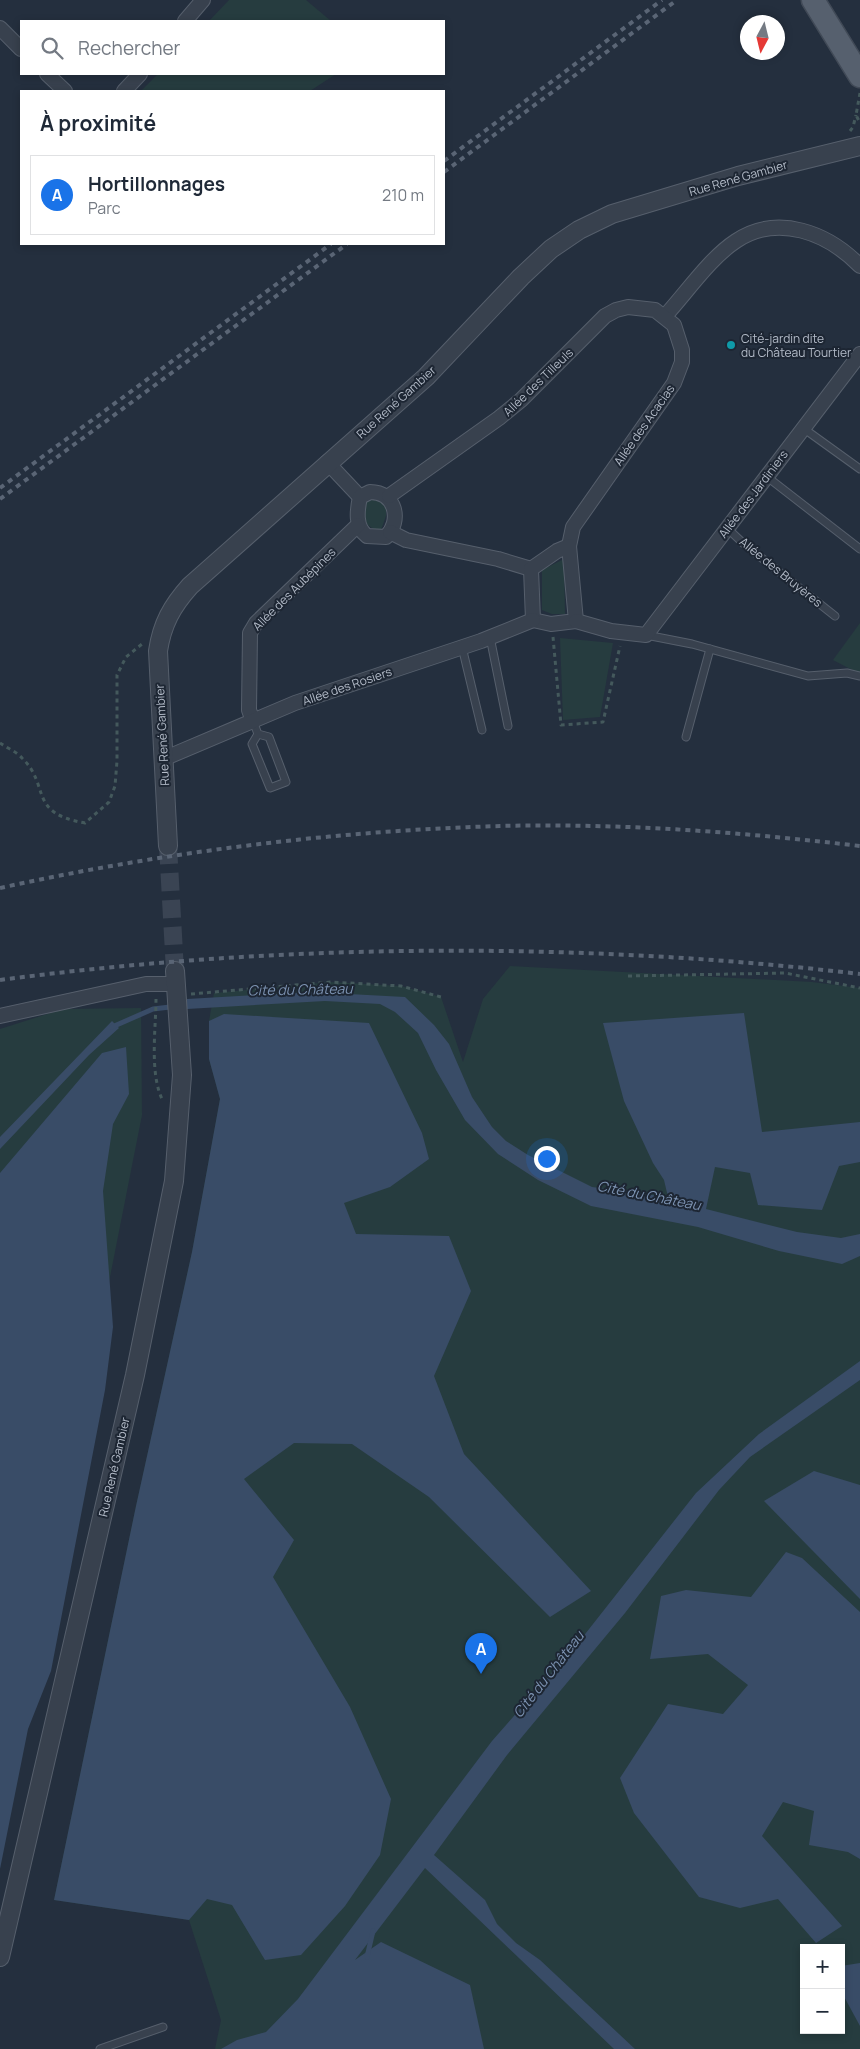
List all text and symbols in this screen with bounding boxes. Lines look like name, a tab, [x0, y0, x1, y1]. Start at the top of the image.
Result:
north arrow	[740, 15, 785, 60]
search box	[20, 20, 445, 75]
icon: search	[38, 34, 66, 62]
text: Rechercher	[78, 35, 180, 61]
text: À proximité	[40, 109, 156, 137]
street label: Rue René Gambier	[687, 156, 790, 200]
text: Hortillonnages	[88, 171, 225, 197]
text: A	[52, 184, 62, 206]
text: 210 m	[382, 184, 424, 206]
text: Parc	[88, 197, 121, 219]
place label: Cité-jardin dite du Château Tourtier	[741, 330, 852, 361]
marker: Cité-jardin dite du Château Tourtier	[725, 339, 737, 351]
street label: Allée des Tilleuls	[499, 344, 577, 420]
street label: Rue René Gambier	[353, 361, 440, 442]
street label: Allée des Acacias	[610, 381, 678, 469]
street label: Allée des Jardiniers	[714, 447, 792, 541]
street label: Allée des Bruyères	[736, 533, 826, 611]
street label: Allée des Aubépines	[249, 544, 339, 634]
street label: Allée des Rosiers	[300, 663, 394, 709]
street label: Rue René Gambier	[151, 683, 173, 786]
water label: Cité du Château	[247, 979, 354, 999]
your location	[534, 1146, 560, 1172]
water label: Cité du Château	[596, 1176, 704, 1215]
street label: Rue René Gambier	[94, 1415, 134, 1518]
water label: Cité du Château	[508, 1626, 589, 1721]
pin: A	[465, 1633, 497, 1674]
map controls	[800, 1944, 845, 2034]
button: +	[800, 1944, 845, 1989]
button: −	[800, 1989, 845, 2034]

